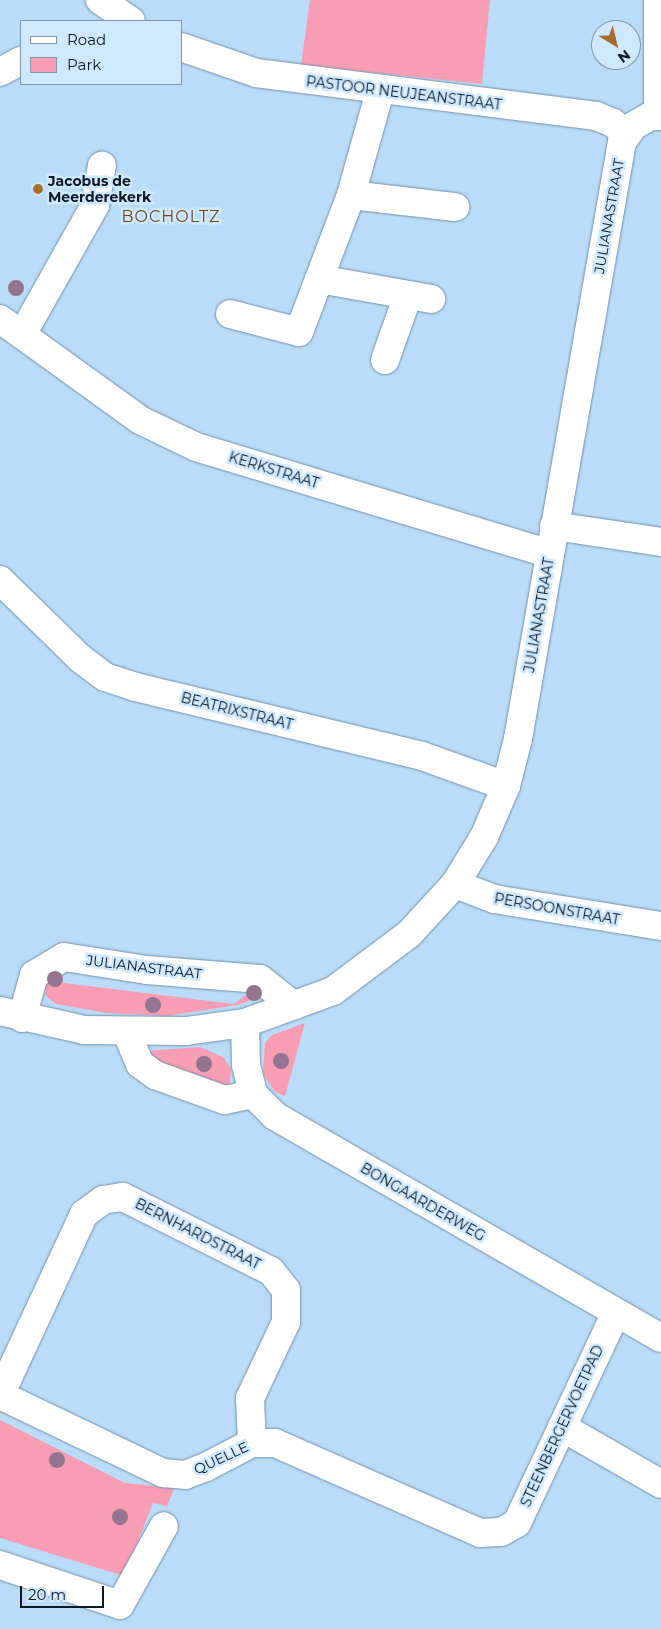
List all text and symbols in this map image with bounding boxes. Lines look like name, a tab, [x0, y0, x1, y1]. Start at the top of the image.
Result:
legend	[20, 20, 182, 85]
north arrow	[591, 20, 641, 70]
text: Road	[67, 30, 106, 49]
text: N	[614, 46, 634, 67]
text: Park	[67, 55, 101, 74]
street label: PASTOOR NEUJEANSTRAAT	[305, 73, 503, 113]
street label: JULIANASTRAAT	[591, 157, 627, 275]
place label: Jacobus de Meerderekerk	[48, 173, 151, 206]
marker: Jacobus de Meerderekerk	[32, 183, 44, 195]
district label: BOCHOLTZ	[120, 207, 222, 227]
street label: KERKSTRAAT	[227, 448, 321, 492]
street label: JULIANASTRAAT	[521, 556, 557, 674]
street label: BEATRIXSTRAAT	[179, 689, 295, 733]
street label: PERSOONSTRAAT	[493, 890, 621, 928]
street label: JULIANASTRAAT	[85, 952, 203, 982]
street label: BONGAARDERWEG	[358, 1159, 488, 1245]
street label: BERNHARDSTRAAT	[132, 1195, 264, 1273]
street label: STEENBERGERVOETPAD	[517, 1342, 607, 1510]
street label: QUELLE	[191, 1438, 251, 1478]
scale bar	[22, 1576, 106, 1608]
text: 20 m	[28, 1585, 66, 1604]

